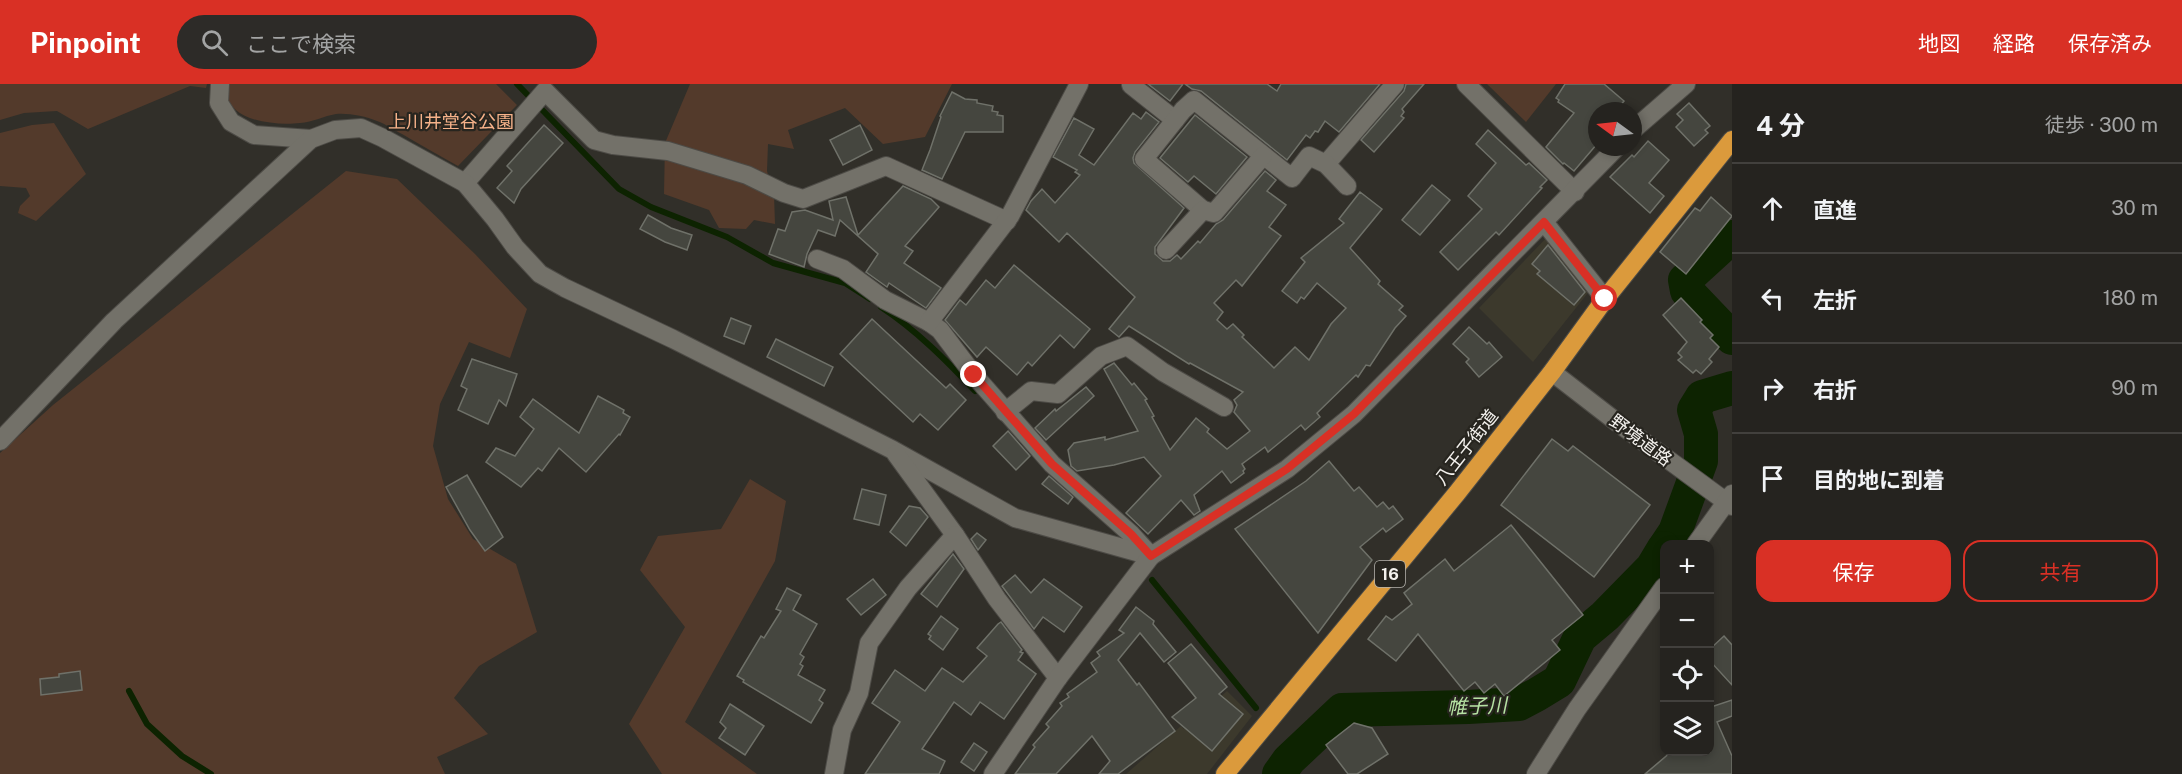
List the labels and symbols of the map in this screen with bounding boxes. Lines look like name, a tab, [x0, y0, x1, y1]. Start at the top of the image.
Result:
north arrow	[1588, 102, 1642, 156]
park label: 上川井堂谷公園	[388, 111, 514, 132]
route start	[1591, 285, 1617, 311]
route end	[960, 361, 986, 387]
street label: 八王子街道	[1430, 405, 1502, 489]
street label: 野境道路	[1606, 410, 1676, 470]
road number: 16	[1375, 561, 1405, 587]
water label: 帷子川	[1447, 693, 1509, 719]

